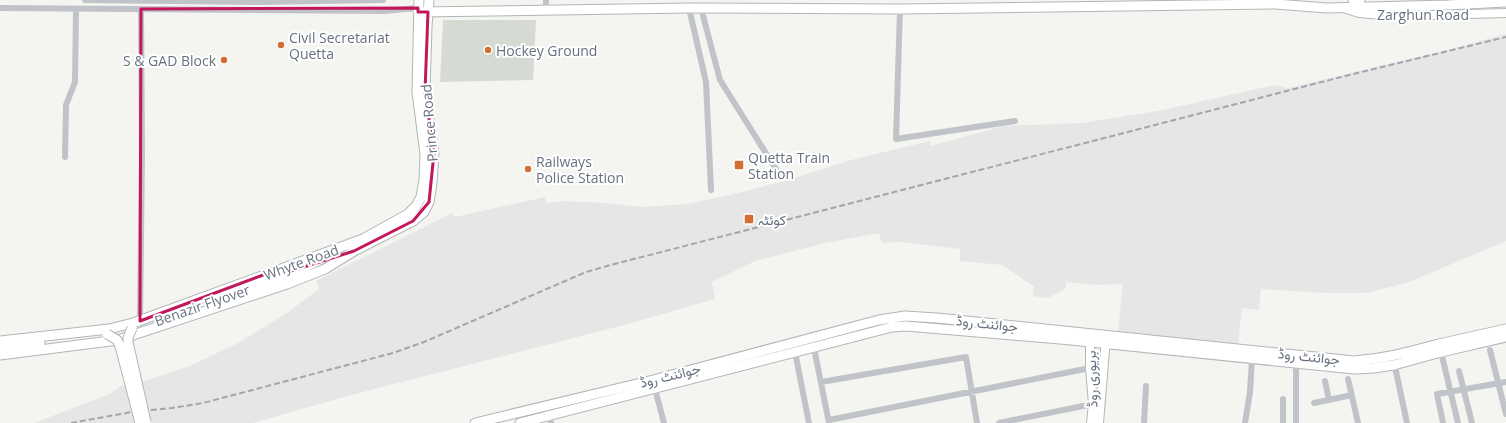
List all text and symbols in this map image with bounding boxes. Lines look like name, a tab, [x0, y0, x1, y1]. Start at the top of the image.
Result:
street label: Zarghun Road	[1377, 5, 1469, 24]
place label: Civil Secretariat Quetta	[289, 28, 390, 63]
marker: Civil Secretariat Quetta	[276, 40, 286, 50]
place label: Hockey Ground	[496, 41, 597, 60]
marker: Hockey Ground	[483, 45, 493, 55]
place label: S & GAD Block	[123, 51, 217, 70]
marker: S & GAD Block	[219, 55, 229, 65]
street label: Prince Road	[416, 83, 442, 163]
place label: Quetta Train Station	[748, 148, 830, 183]
place label: Railways Police Station	[536, 152, 624, 187]
marker: Quetta Train Station	[733, 159, 745, 171]
marker: Railways Police Station	[523, 164, 533, 174]
place label: کوئٹہ	[758, 210, 786, 229]
marker: کوئٹہ	[743, 213, 755, 225]
street label: Whyte Road	[261, 240, 341, 284]
street label: Benazir Flyover	[152, 280, 252, 330]
street label: جوائنٹ روڈ	[955, 310, 1019, 336]
street label: جوائنٹ روڈ	[1277, 343, 1341, 369]
street label: بریوری روڈ	[1081, 350, 1101, 408]
street label: جوائنٹ روڈ	[638, 358, 702, 392]

